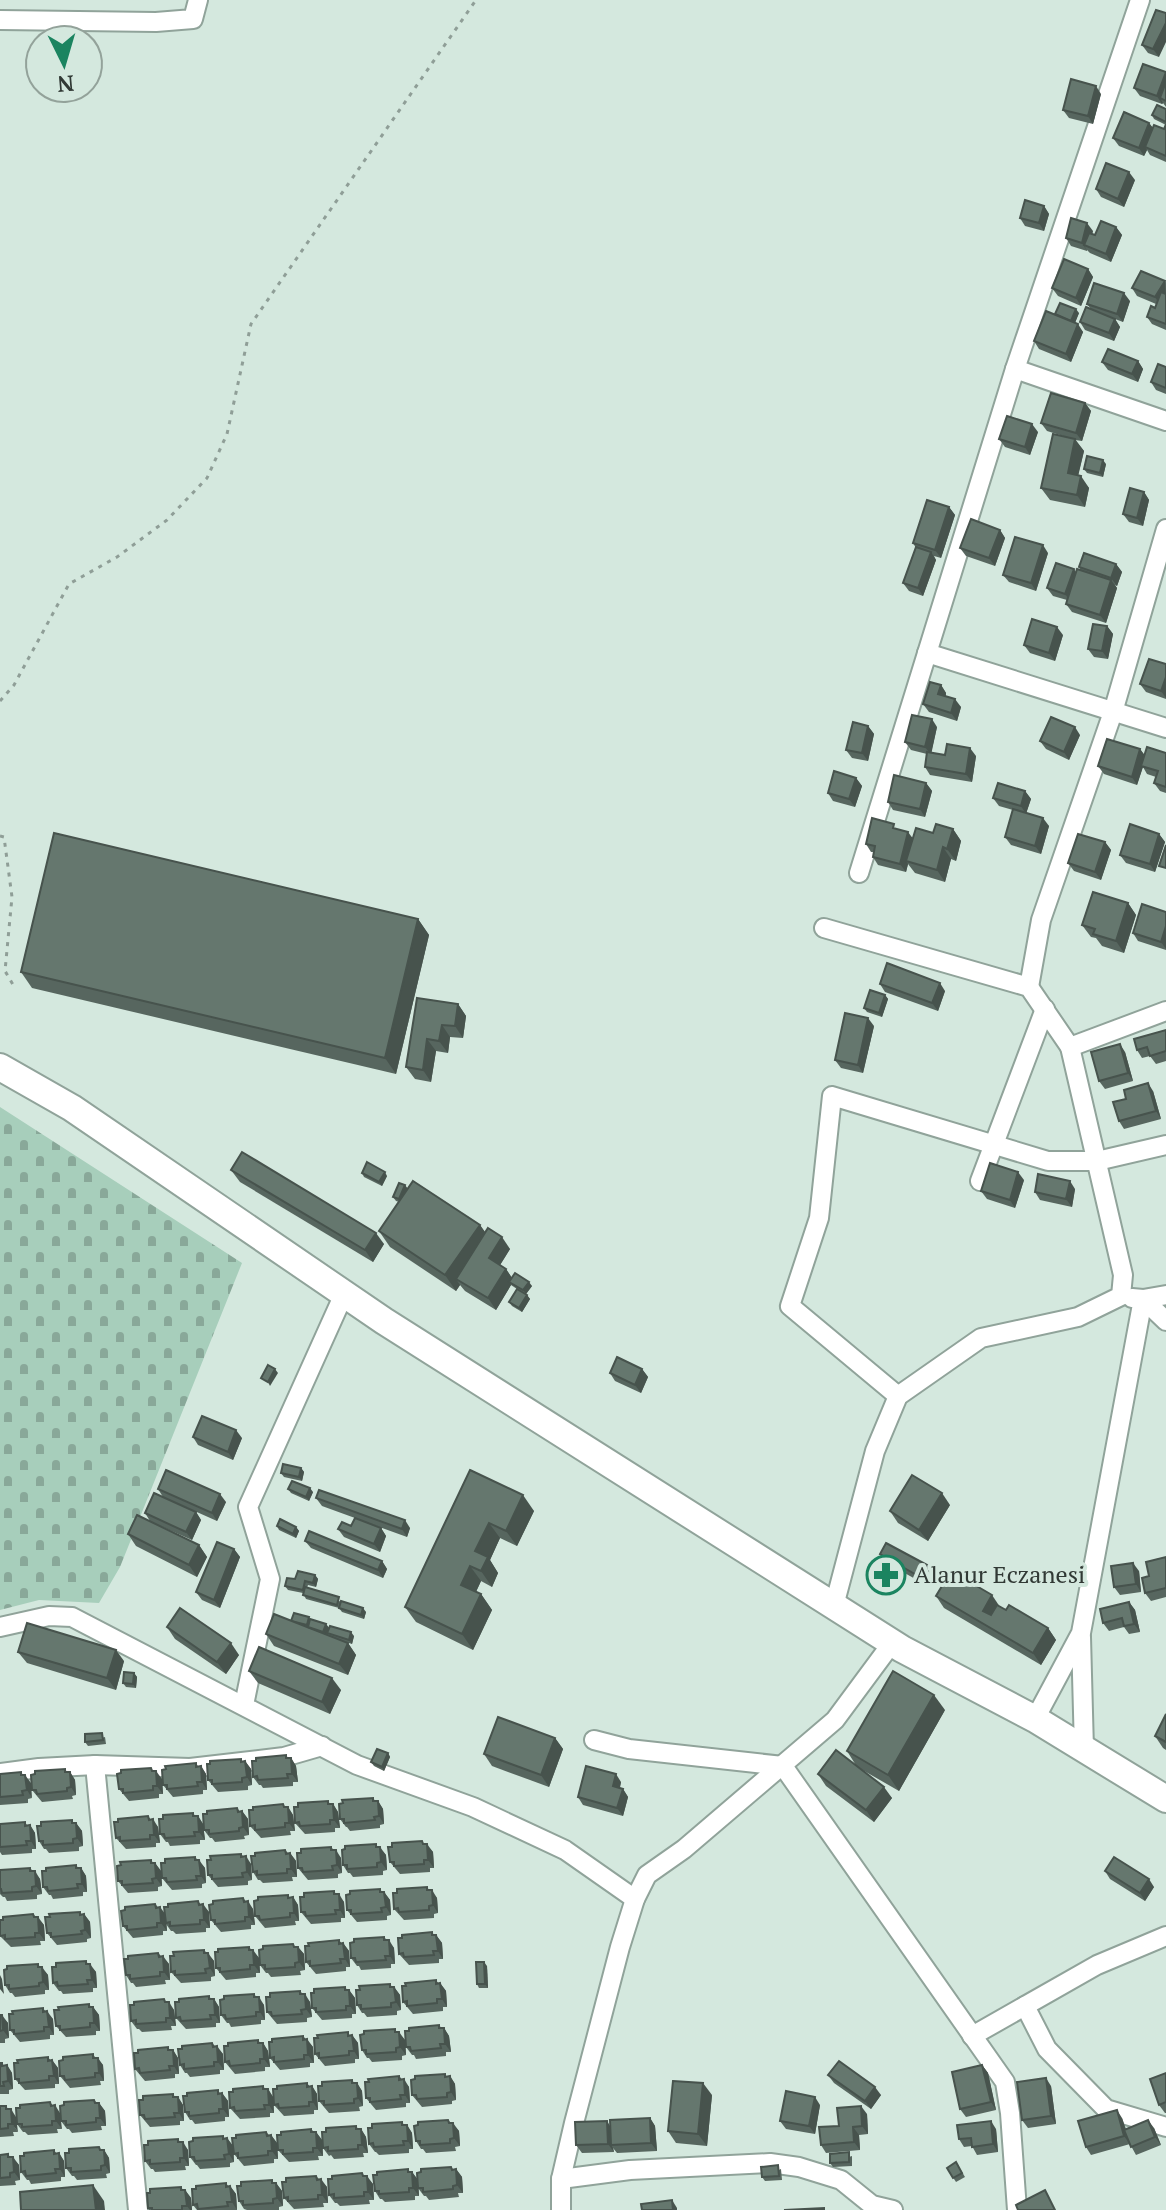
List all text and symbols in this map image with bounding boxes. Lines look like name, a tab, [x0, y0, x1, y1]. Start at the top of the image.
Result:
north arrow	[24, 24, 104, 104]
text: N	[56, 69, 75, 100]
pharmacy icon: Alanur Eczanesi	[865, 1554, 907, 1596]
place label: Alanur Eczanesi	[914, 1558, 1085, 1590]

